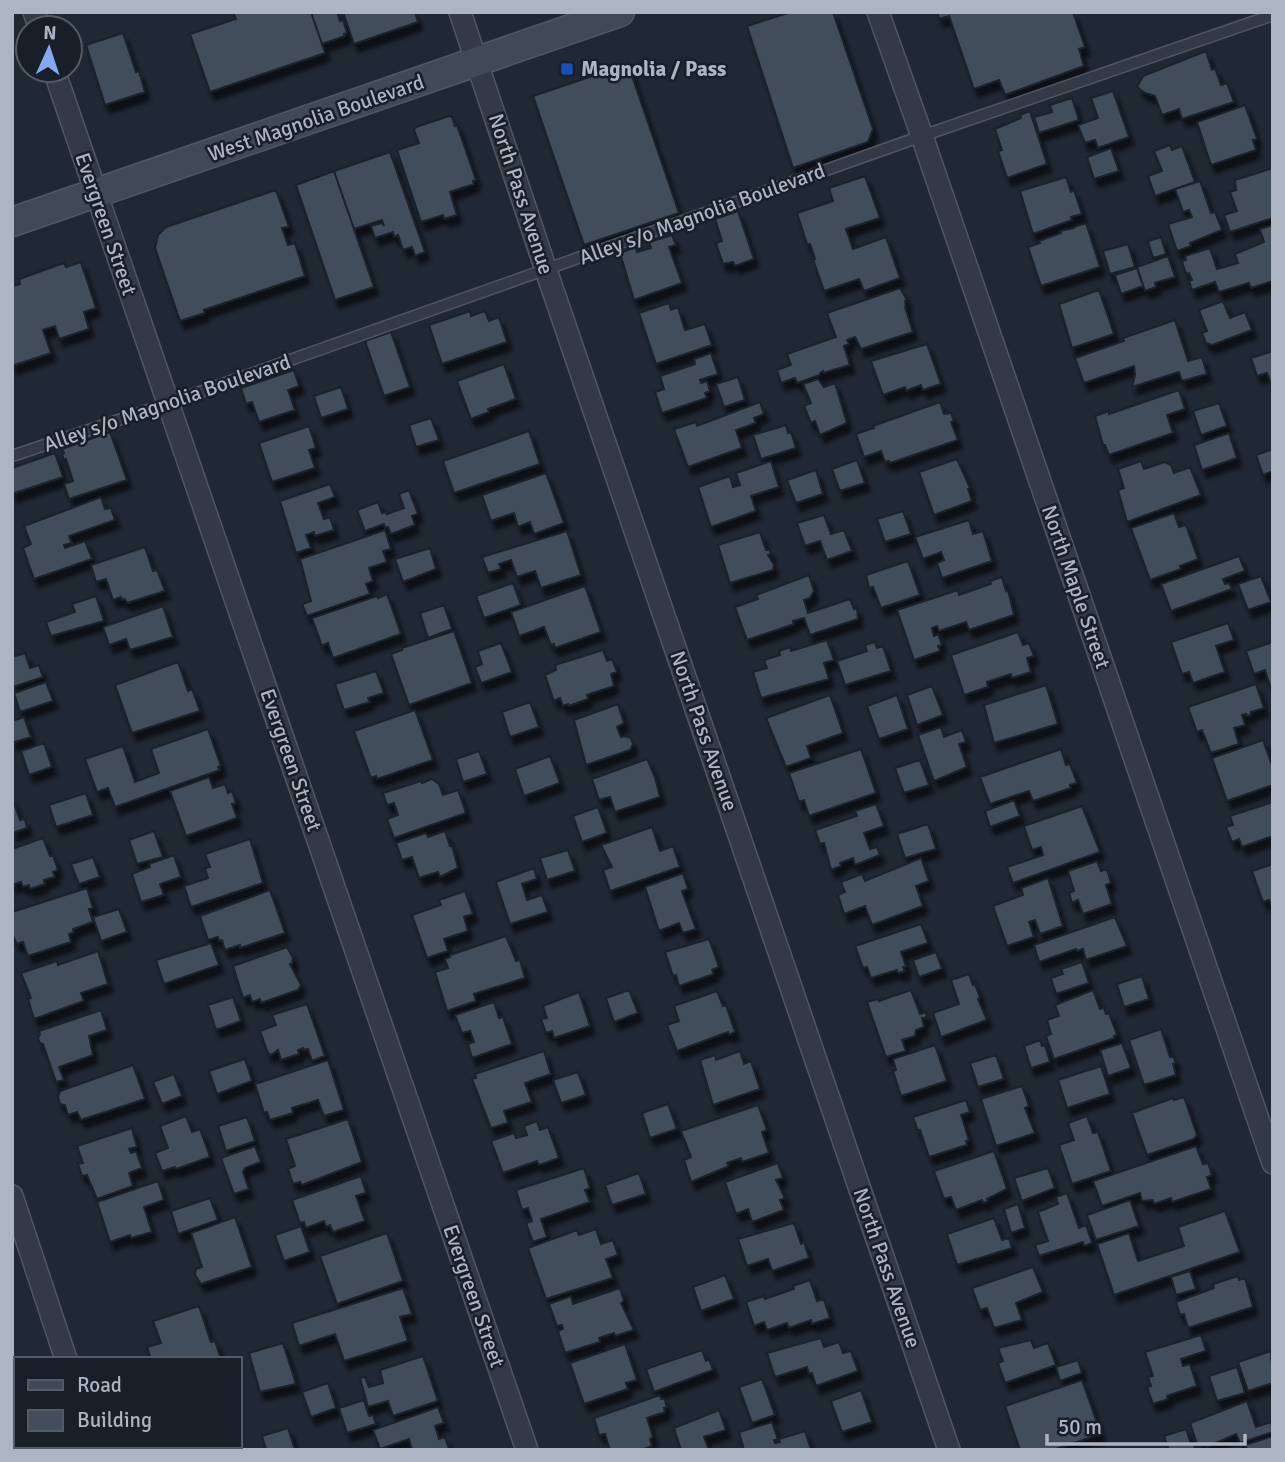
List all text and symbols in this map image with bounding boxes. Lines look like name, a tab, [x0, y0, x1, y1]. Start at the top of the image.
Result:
north arrow	[14, 14, 84, 84]
text: N	[43, 21, 57, 45]
place label: Magnolia / Pass	[581, 56, 726, 82]
marker: Magnolia / Pass	[559, 61, 575, 77]
street label: West Magnolia Boulevard	[205, 69, 427, 167]
street label: North Pass Avenue	[483, 110, 559, 278]
street label: Evergreen Street	[69, 149, 143, 299]
street label: Alley s/o Magnolia Boulevard	[575, 157, 829, 271]
street label: Alley s/o Magnolia Boulevard	[40, 348, 294, 458]
street label: North Maple Street	[1036, 502, 1116, 672]
street label: North Pass Avenue	[664, 648, 744, 814]
street label: Evergreen Street	[254, 685, 328, 835]
street label: North Pass Avenue	[847, 1185, 927, 1351]
street label: Evergreen Street	[437, 1221, 511, 1371]
legend	[14, 1357, 242, 1448]
text: Road	[77, 1372, 122, 1398]
scale bar	[1047, 1402, 1245, 1446]
text: Building	[77, 1407, 152, 1433]
text: 50 m	[1058, 1414, 1102, 1440]

